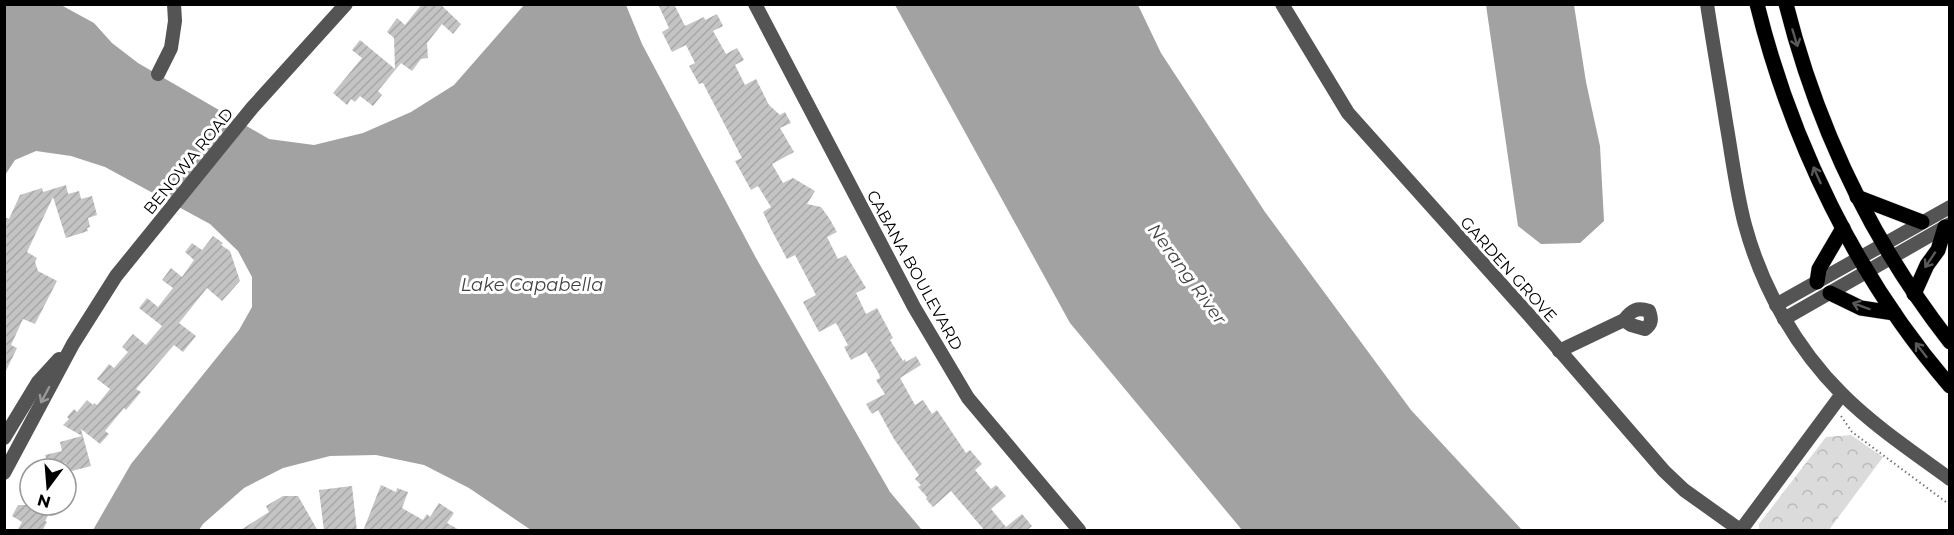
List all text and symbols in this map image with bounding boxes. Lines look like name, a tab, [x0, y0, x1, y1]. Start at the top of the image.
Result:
one-way arrow	[1790, 28, 1801, 47]
street label: BENOWA ROAD	[140, 104, 237, 218]
one-way arrow	[1811, 167, 1823, 185]
street label: CABANA BOULEVARD	[863, 187, 966, 353]
street label: GARDEN GROVE	[1456, 213, 1561, 326]
water label: Nerang River	[1143, 219, 1231, 329]
one-way arrow	[1924, 252, 1937, 269]
water label: Lake Capabella	[461, 274, 603, 296]
one-way arrow	[1853, 299, 1871, 310]
one-way arrow	[1914, 342, 1927, 358]
one-way arrow	[39, 386, 51, 404]
north arrow	[18, 457, 78, 517]
text: N	[35, 490, 53, 512]

